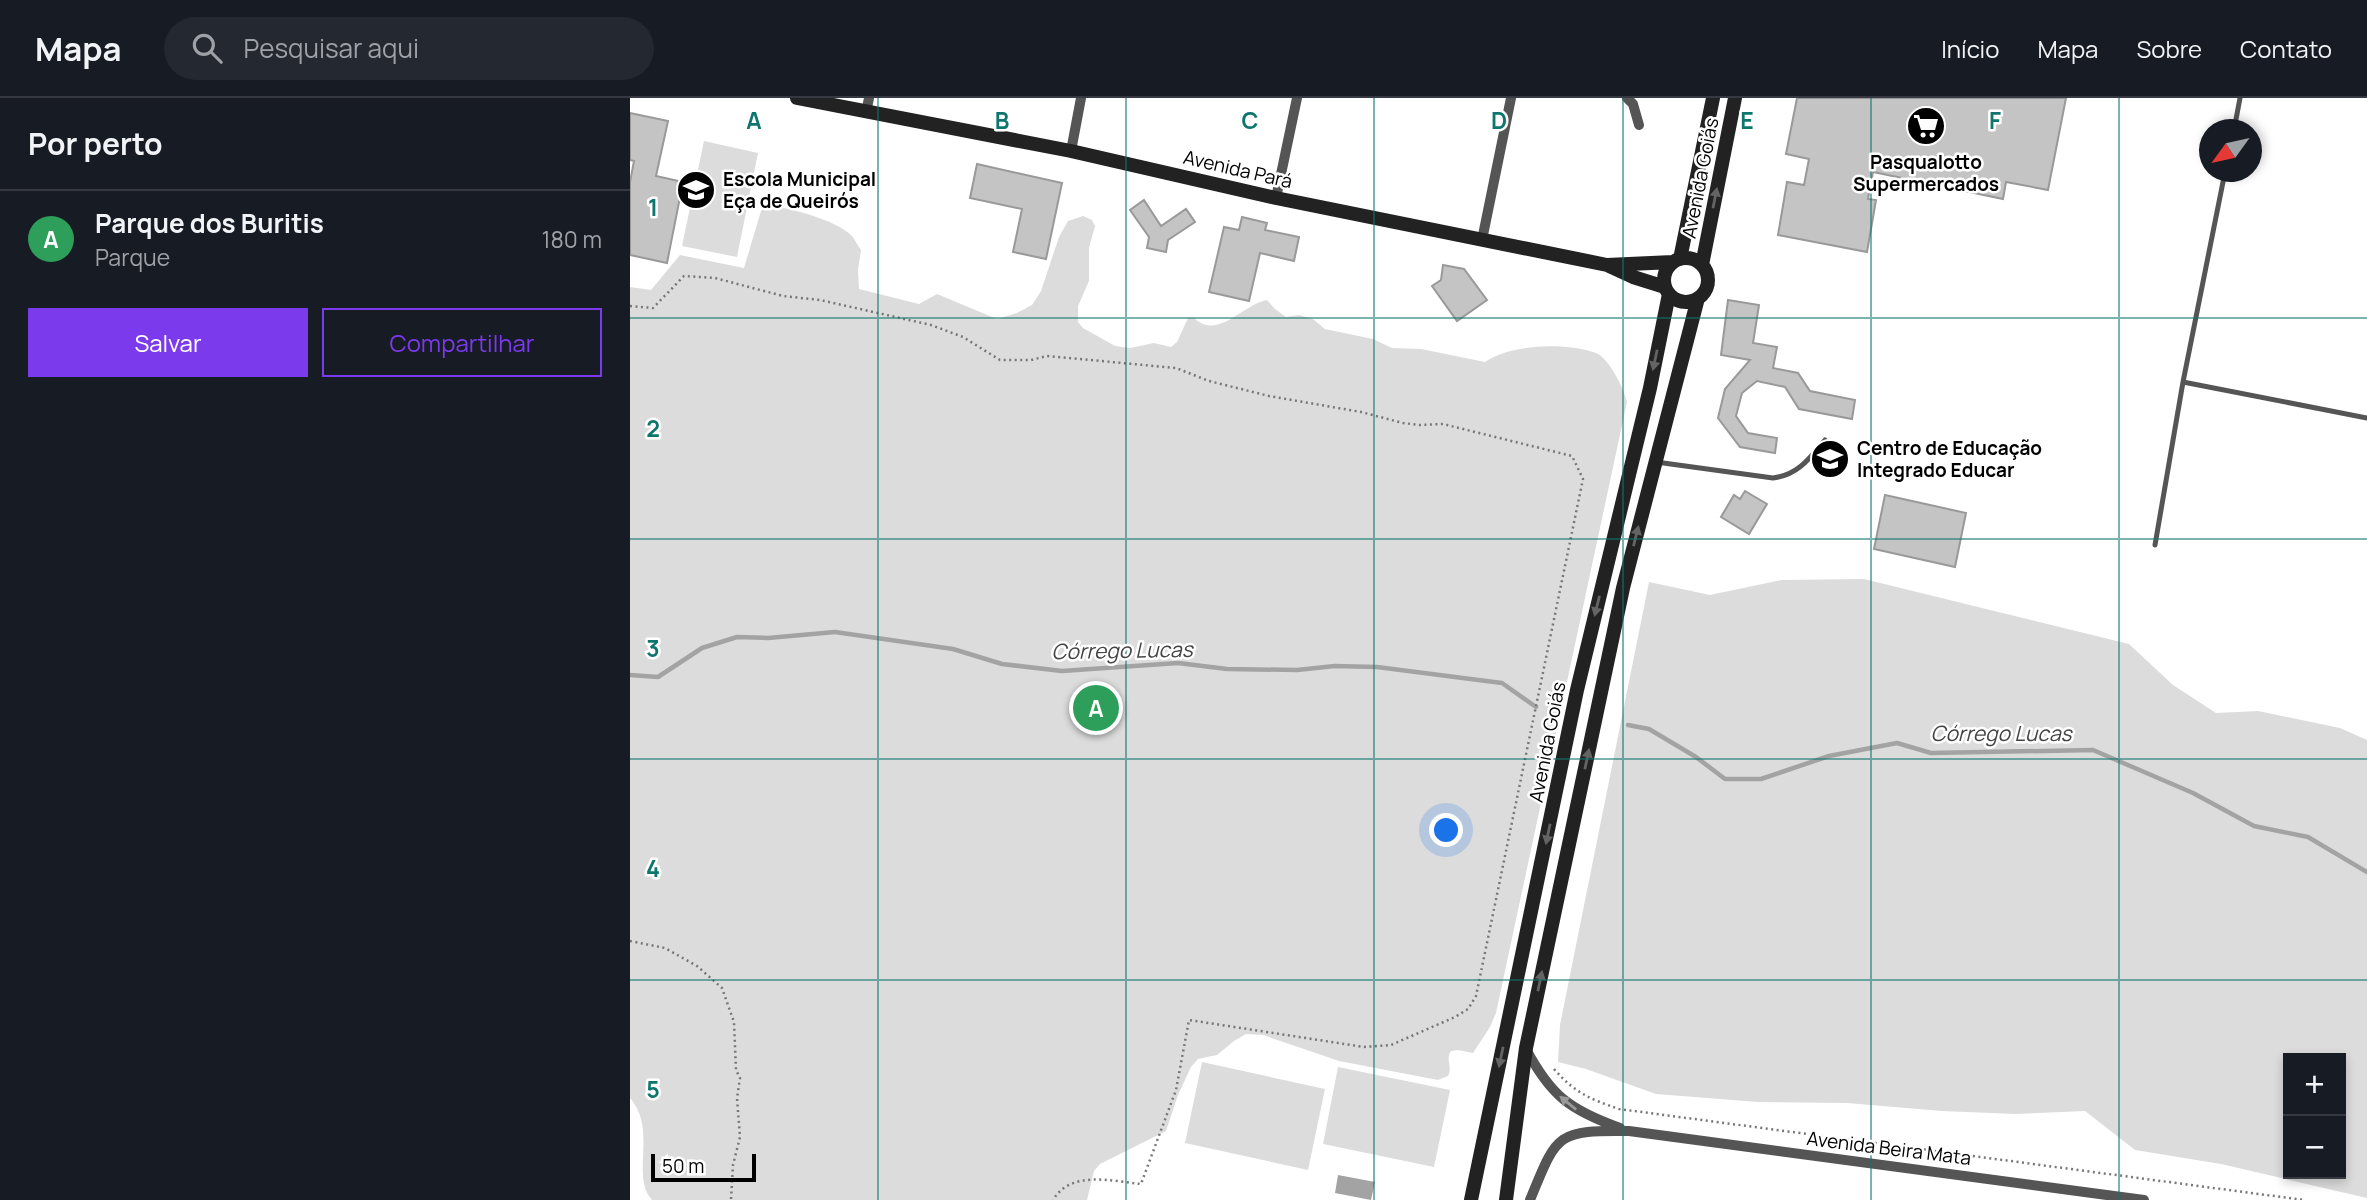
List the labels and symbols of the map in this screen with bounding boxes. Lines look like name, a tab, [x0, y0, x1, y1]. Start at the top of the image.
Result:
text: A	[746, 104, 762, 136]
text: B	[995, 104, 1009, 136]
text: C	[1242, 104, 1259, 136]
text: D	[1491, 104, 1507, 136]
text: E	[1740, 104, 1754, 136]
text: F	[1989, 104, 2001, 136]
supermarket icon: Pasqualotto Supermercados	[1905, 105, 1947, 147]
street label: Avenida Goiás	[1676, 115, 1724, 241]
north arrow	[2199, 119, 2262, 182]
street label: Avenida Pará	[1181, 144, 1295, 194]
place label: Pasqualotto Supermercados	[1853, 149, 1999, 197]
place label: Escola Municipal Eça de Queirós	[723, 166, 876, 214]
school or university icon: Escola Municipal Eça de Queirós	[675, 169, 717, 211]
one-way arrow	[1710, 187, 1721, 209]
text: 1	[648, 191, 658, 223]
one-way arrow	[1650, 349, 1661, 371]
text: 2	[646, 412, 660, 444]
place label: Centro de Educação Integrado Educar	[1857, 435, 2042, 483]
school or university icon: Centro de Educação Integrado Educar	[1809, 438, 1851, 480]
one-way arrow	[1631, 525, 1642, 547]
one-way arrow	[1591, 595, 1602, 617]
text: 3	[646, 632, 660, 664]
water label: Córrego Lucas	[1051, 635, 1195, 665]
street label: Avenida Goiás	[1523, 679, 1571, 805]
pin: A	[1073, 682, 1119, 734]
water label: Córrego Lucas	[1930, 719, 2074, 747]
one-way arrow	[1581, 747, 1592, 769]
your location	[1429, 813, 1463, 847]
one-way arrow	[1543, 823, 1554, 845]
text: 4	[646, 852, 660, 884]
one-way arrow	[1535, 970, 1546, 992]
one-way arrow	[1496, 1046, 1507, 1068]
text: 5	[646, 1073, 660, 1105]
one-way arrow	[1559, 1096, 1576, 1111]
street label: Avenida Beira Mata	[1805, 1125, 1973, 1171]
scale bar	[651, 1151, 756, 1183]

